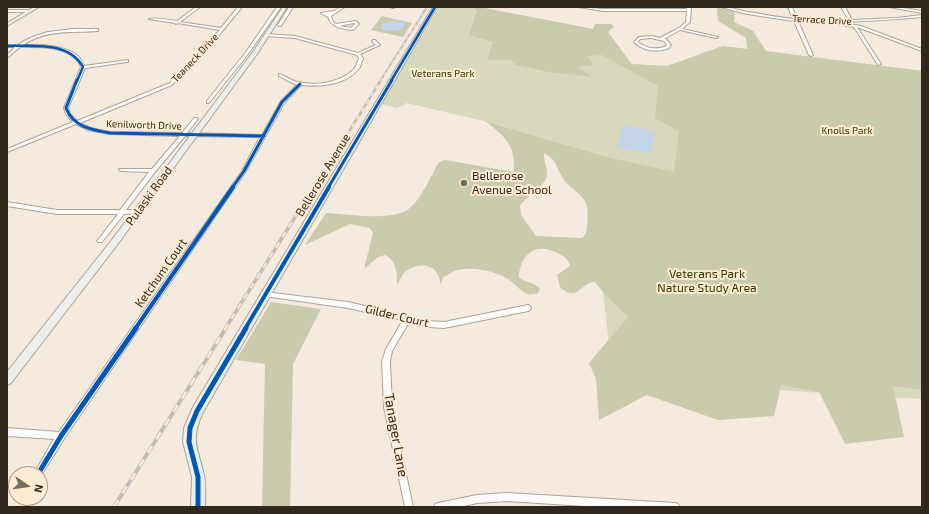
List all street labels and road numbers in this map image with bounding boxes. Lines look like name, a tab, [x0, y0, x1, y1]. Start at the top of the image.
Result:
street label: Terrace Drive	[792, 12, 852, 28]
street label: Teaneck Drive	[169, 31, 221, 85]
street label: Kenilworth Drive	[106, 118, 182, 132]
street label: Bellerose Avenue	[293, 131, 353, 219]
street label: Pulaski Road	[123, 164, 175, 228]
street label: Ketchum Court	[132, 236, 190, 310]
street label: Gilder Court	[364, 302, 430, 330]
street label: Tanager Lane	[380, 392, 412, 478]

